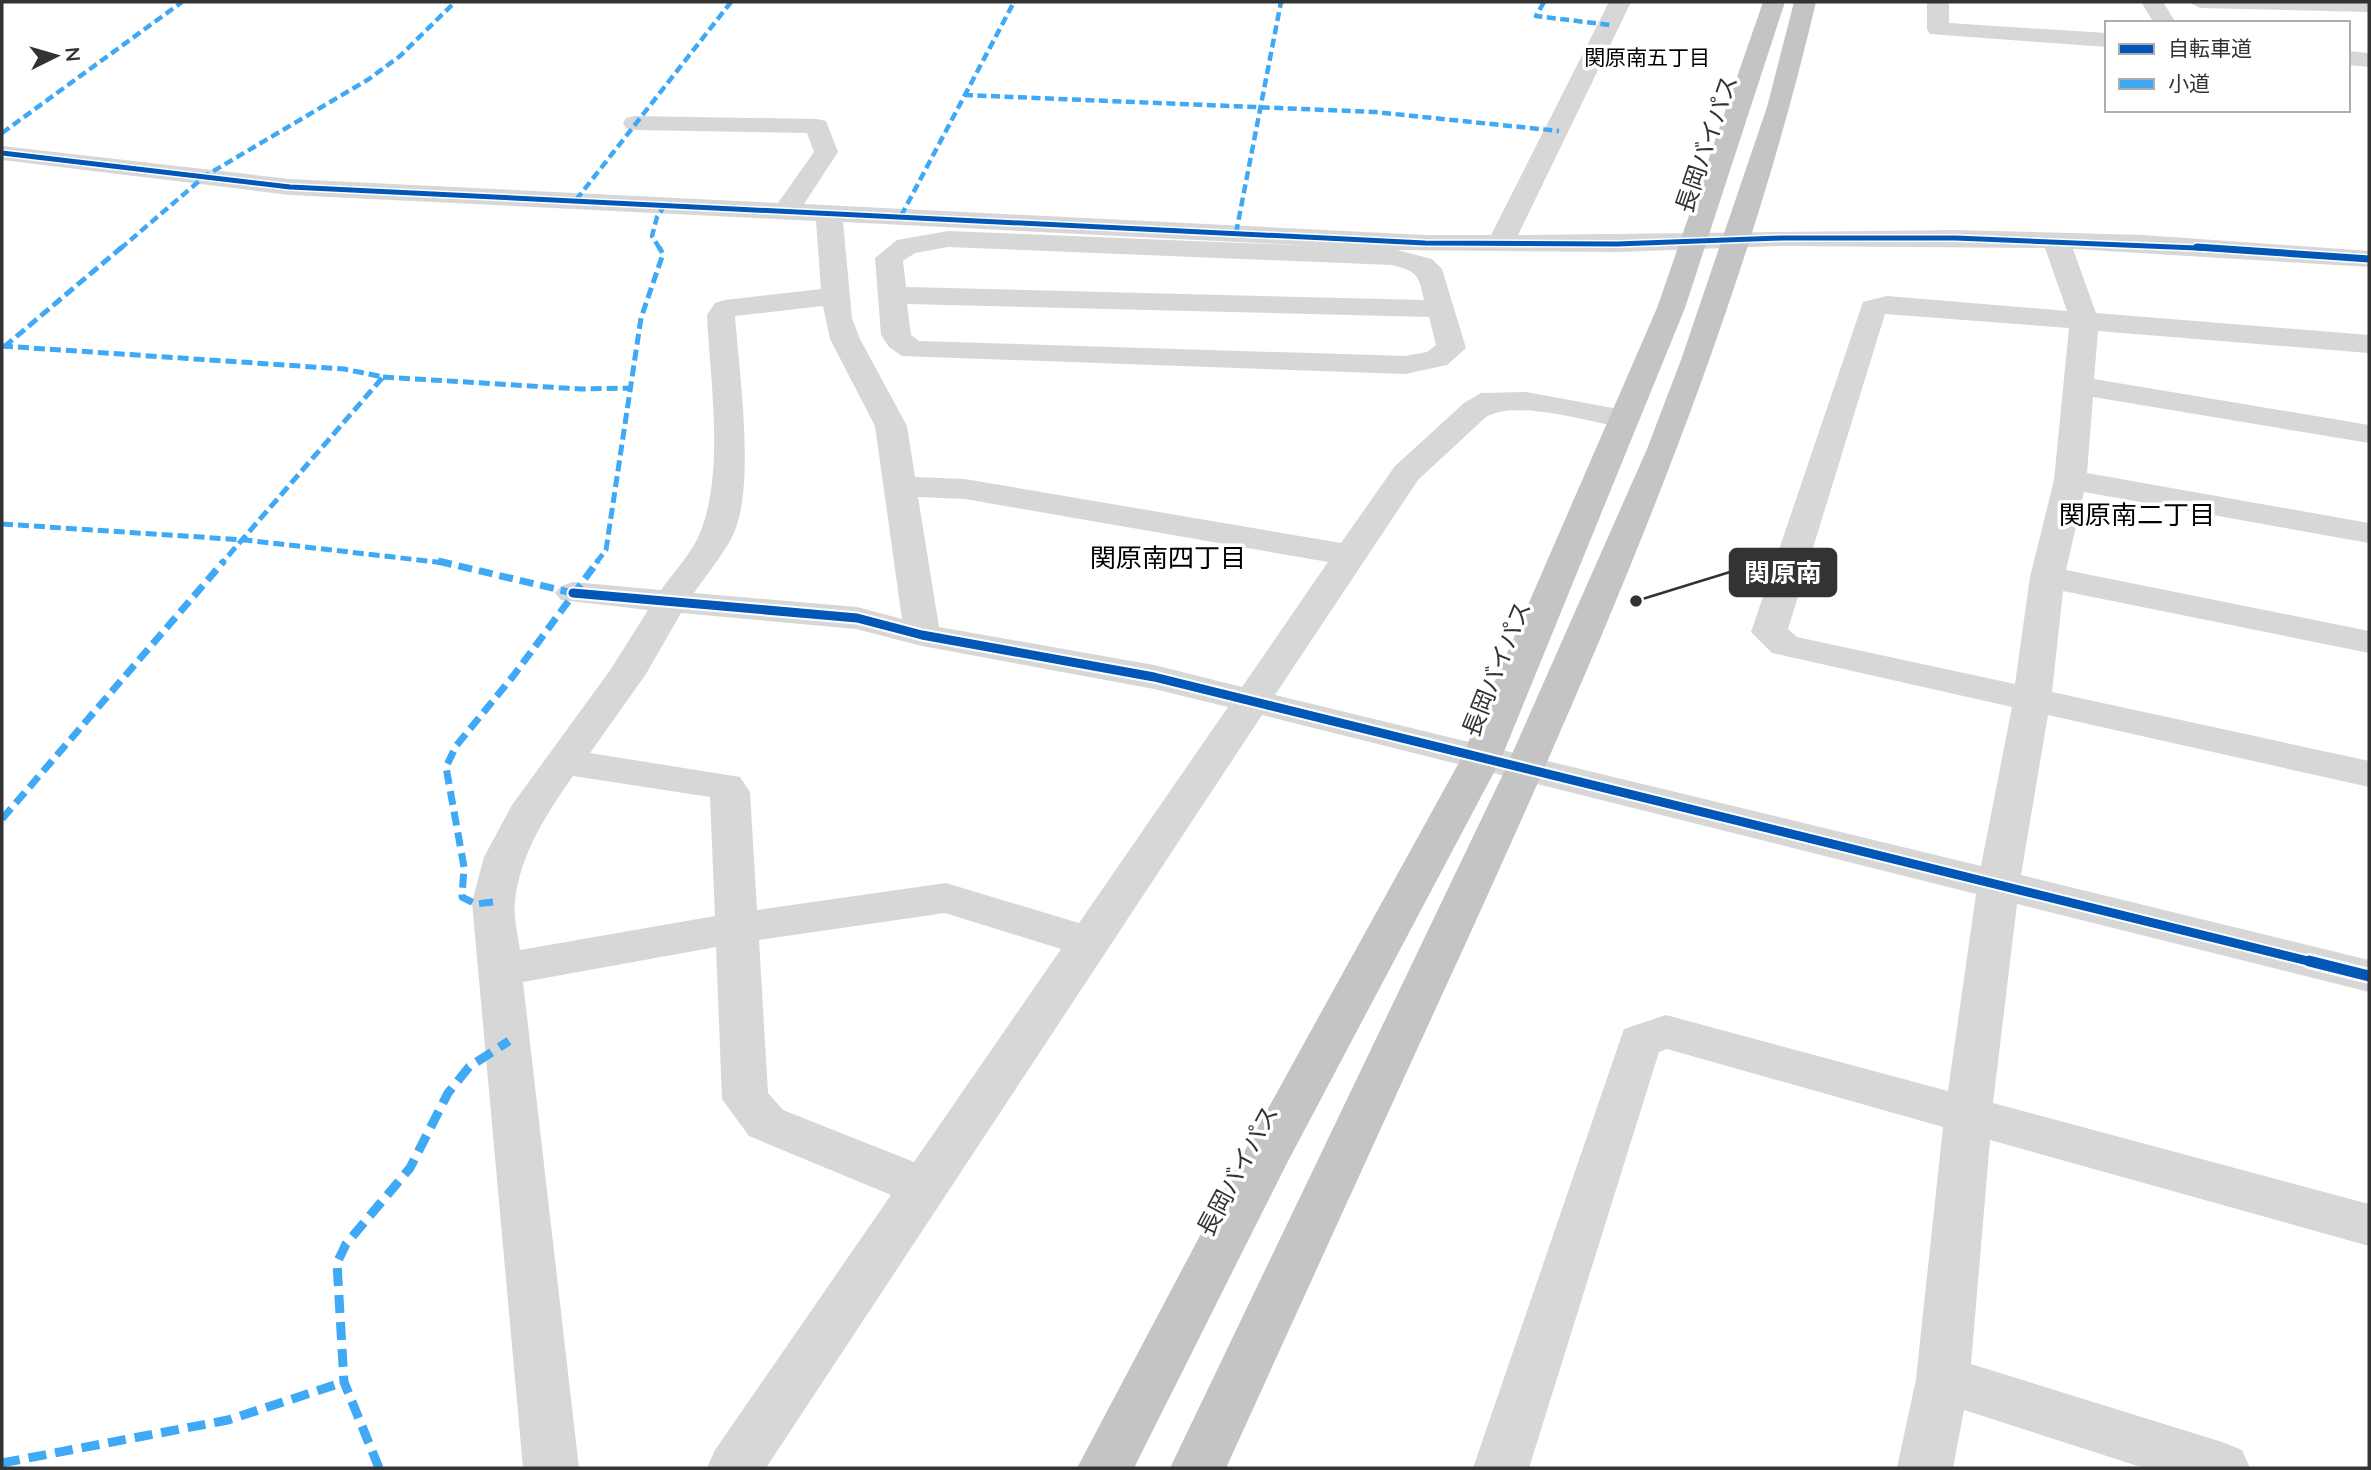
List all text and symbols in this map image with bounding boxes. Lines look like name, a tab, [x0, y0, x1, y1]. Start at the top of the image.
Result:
north arrow	[21, 21, 91, 91]
legend	[2105, 21, 2350, 112]
text: 自転車道	[2168, 35, 2252, 60]
district label: 関原南五丁目	[1584, 44, 1710, 69]
text: N	[61, 46, 86, 63]
text: 小道	[2168, 70, 2210, 95]
street label: 長岡バイパス	[1669, 71, 1743, 216]
district label: 関原南二丁目	[2059, 498, 2215, 530]
district label: 関原南四丁目	[1090, 541, 1246, 573]
callout: 関原南	[1730, 549, 1836, 596]
text: 関原南	[1744, 556, 1822, 588]
street label: 長岡バイパス	[1455, 596, 1536, 740]
street label: 長岡バイパス	[1190, 1100, 1283, 1240]

